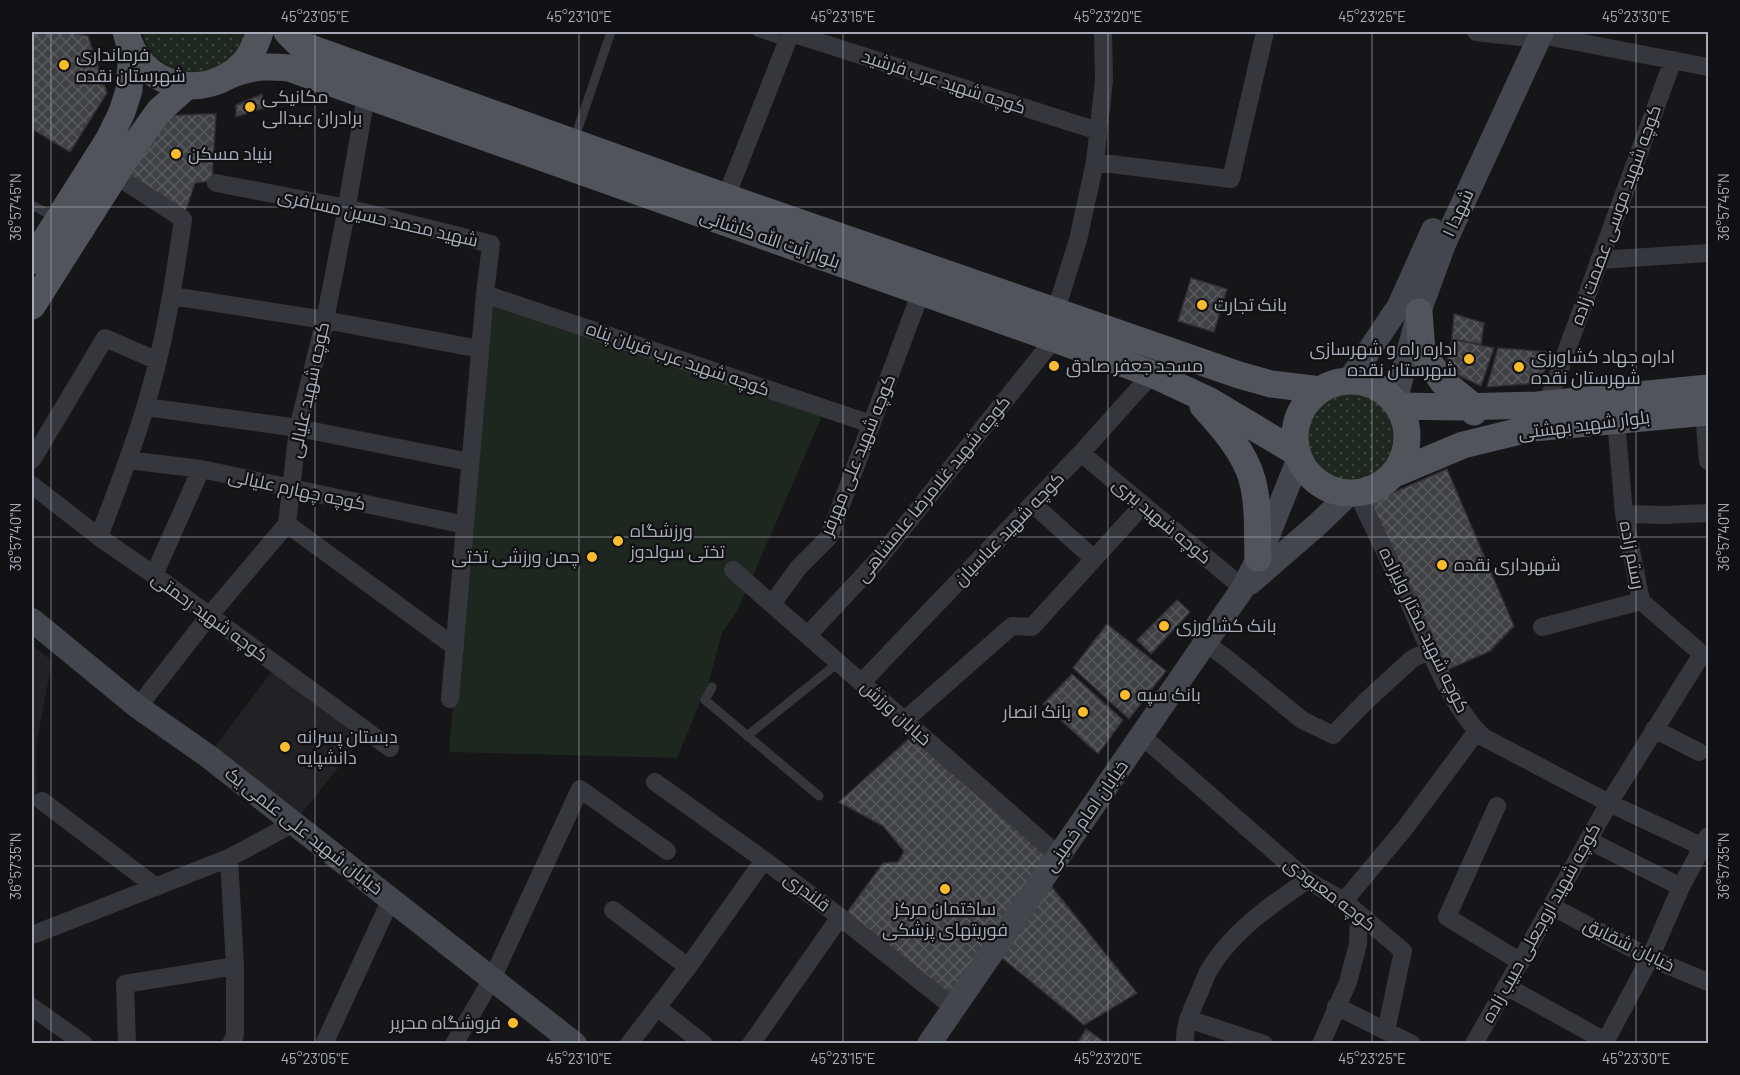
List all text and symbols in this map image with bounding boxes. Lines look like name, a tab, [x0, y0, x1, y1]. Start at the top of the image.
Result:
text: 45°23'05"E	[281, 7, 349, 25]
text: 45°23'10"E	[546, 7, 612, 25]
text: 45°23'15"E	[810, 7, 876, 25]
text: 45°23'20"E	[1074, 7, 1142, 25]
text: 45°23'25"E	[1338, 7, 1406, 25]
text: 45°23'30"E	[1602, 7, 1670, 25]
place label: فرمانداری شهرستان نقده	[76, 43, 186, 87]
street label: کوچه شهید عرب فرشید	[859, 44, 1029, 120]
marker: فرمانداری شهرستان نقده	[57, 58, 71, 72]
place label: مکانیکی برادران عبدالی	[262, 85, 362, 129]
marker: مکانیکی برادران عبدالی	[243, 100, 257, 114]
street label: کوچه شهید موسی عصمت زاده	[1565, 102, 1667, 328]
place label: بنیاد مسکن	[188, 142, 272, 165]
marker: بنیاد مسکن	[169, 147, 183, 161]
text: 36°57'45"N	[6, 173, 24, 241]
text: 36°57'45"N	[1714, 173, 1732, 241]
street label: شهید محمد حسین مسافری	[276, 183, 480, 252]
street label: شهدا ۱	[1436, 185, 1479, 240]
street label: بلوار آیت الله کاشانی	[697, 204, 843, 273]
place label: بانک تجارت	[1214, 293, 1287, 316]
marker: بانک تجارت	[1195, 298, 1209, 312]
street label: کوچه شهید عرب قربان پناه	[583, 316, 773, 402]
street label: کوچه شهید علیالی	[283, 320, 335, 460]
place label: اداره راه و شهرسازی شهرستان نقده	[1309, 337, 1457, 381]
place label: اداره جهاد کشاورزی شهرستان نقده	[1531, 345, 1675, 389]
marker: اداره راه و شهرسازی شهرستان نقده	[1462, 352, 1476, 366]
place label: مسجد جعفر صادق	[1066, 354, 1203, 378]
marker: مسجد جعفر صادق	[1047, 359, 1061, 373]
marker: اداره جهاد کشاورزی شهرستان نقده	[1512, 360, 1526, 374]
street label: کوچه شهید علی مهرفر	[814, 371, 901, 540]
street label: کوچه شهید غلامرضا علمشاهی	[850, 391, 1016, 587]
street label: بلوار شهید بهشتی	[1517, 405, 1651, 444]
street label: کوچه چهارم علیالی	[226, 464, 368, 516]
street label: کوچه شهید عباسیان	[948, 467, 1070, 591]
street label: کوچه شهید ببری	[1107, 472, 1217, 570]
text: 36°57'40"N	[6, 503, 24, 571]
text: 36°57'40"N	[1714, 503, 1732, 571]
place label: ورزشگاه تختی سولدوز	[629, 519, 725, 563]
street label: رستم زاده	[1614, 519, 1650, 591]
marker: ورزشگاه تختی سولدوز	[611, 534, 625, 548]
street label: کوچه شهید مختار ولیزاده	[1373, 543, 1475, 717]
place label: چمن ورزشی تختی	[451, 545, 580, 569]
marker: چمن ورزشی تختی	[585, 550, 599, 564]
place label: شهرداری نقده	[1454, 553, 1561, 576]
marker: شهرداری نقده	[1435, 558, 1449, 572]
street label: کوچه شهید رحمتی	[147, 566, 273, 668]
place label: بانک کشاورزی	[1176, 614, 1277, 637]
marker: بانک کشاورزی	[1157, 619, 1171, 633]
street label: خیابان ورزش	[856, 675, 936, 750]
place label: بانک سپه	[1137, 683, 1201, 706]
marker: بانک سپه	[1118, 688, 1132, 702]
place label: بانک انصار	[1002, 700, 1071, 723]
marker: بانک انصار	[1076, 705, 1090, 719]
place label: دبستان پسرانه دانشپایه	[297, 725, 398, 769]
marker: دبستان پسرانه دانشپایه	[278, 740, 292, 754]
street label: خیابان امام خمینی	[1038, 755, 1134, 877]
street label: خیابان شهید علی علمی یک	[221, 762, 388, 900]
street label: کوچه شهید اروجعلی حبیب زاده	[1476, 819, 1606, 1027]
text: 36°57'35"N	[6, 832, 24, 900]
text: 36°57'35"N	[1714, 832, 1732, 900]
street label: کوچه معبودی	[1279, 852, 1381, 936]
street label: قلندری	[780, 867, 835, 917]
marker: ساختمان مرکز فوریتهای پزشکی	[938, 882, 952, 896]
place label: ساختمان مرکز فوریتهای پزشکی	[882, 897, 1008, 942]
street label: خیابان شقایق	[1579, 913, 1679, 977]
place label: فروشگاه محریر	[389, 1011, 501, 1034]
marker: فروشگاه محریر	[506, 1016, 520, 1030]
text: 45°23'05"E	[281, 1049, 349, 1067]
text: 45°23'10"E	[546, 1049, 612, 1067]
text: 45°23'15"E	[810, 1049, 876, 1067]
text: 45°23'20"E	[1074, 1049, 1142, 1067]
text: 45°23'25"E	[1338, 1049, 1406, 1067]
text: 45°23'30"E	[1602, 1049, 1670, 1067]

